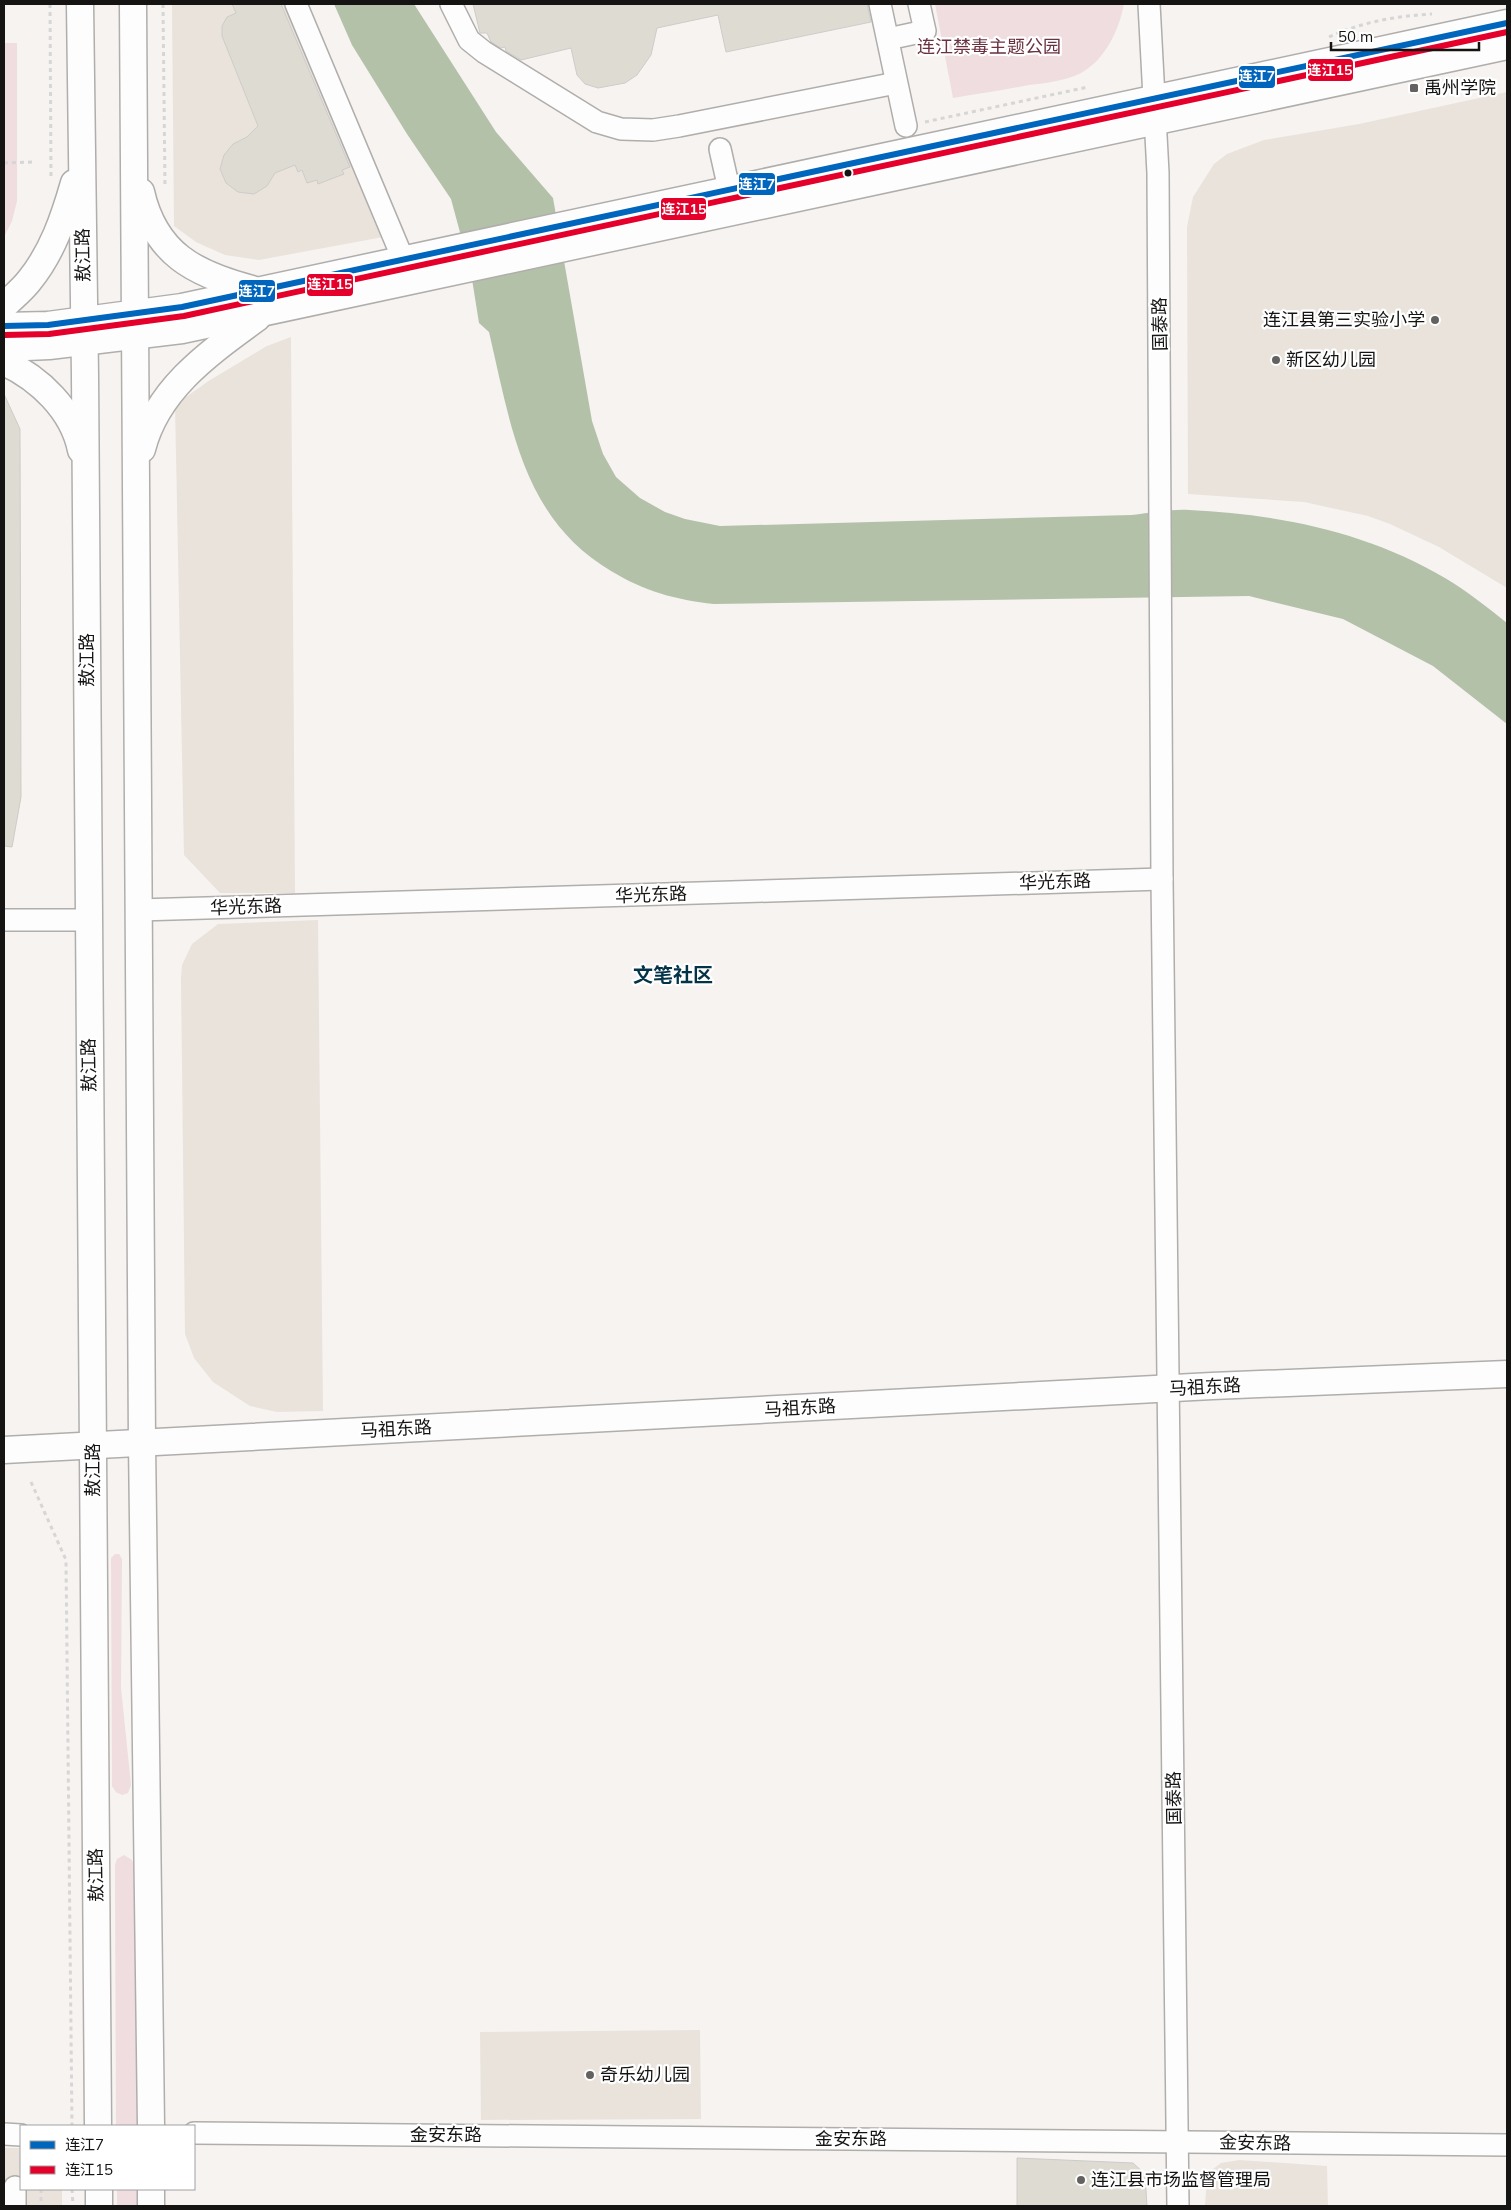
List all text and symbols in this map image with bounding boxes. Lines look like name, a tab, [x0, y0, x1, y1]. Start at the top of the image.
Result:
scale bar	[1331, 20, 1478, 52]
text: 50 m	[1338, 27, 1373, 46]
park label: 连江禁毒主题公园	[917, 35, 1061, 58]
line badge: 连江15	[1307, 58, 1354, 82]
text: 连江15	[1308, 61, 1352, 79]
line badge: 连江7	[1238, 65, 1276, 89]
text: 连江7	[1239, 67, 1275, 85]
place label: 禹州学院	[1424, 76, 1496, 99]
marker: 禹州学院	[1408, 82, 1420, 94]
unlabelled marker	[843, 168, 853, 178]
line badge: 连江7	[738, 172, 776, 196]
text: 连江7	[739, 175, 775, 193]
line badge: 连江15	[660, 197, 707, 221]
text: 连江15	[662, 200, 706, 218]
street label: 敖江路	[71, 228, 94, 282]
line badge: 连江15	[306, 273, 354, 297]
text: 连江15	[308, 275, 352, 293]
line badge: 连江7	[238, 279, 276, 303]
text: 连江7	[239, 282, 275, 300]
street label: 国泰路	[1148, 297, 1171, 351]
place label: 连江县第三实验小学	[1263, 308, 1425, 331]
marker: 连江县第三实验小学	[1429, 314, 1441, 326]
place label: 新区幼儿园	[1286, 348, 1376, 371]
marker: 新区幼儿园	[1270, 354, 1282, 366]
street label: 敖江路	[75, 633, 98, 687]
street label: 华光东路	[1019, 869, 1091, 894]
street label: 华光东路	[615, 882, 687, 907]
street label: 华光东路	[210, 894, 282, 919]
district label: 文笔社区	[633, 962, 713, 987]
street label: 敖江路	[77, 1038, 100, 1092]
street label: 马祖东路	[1168, 1373, 1242, 1400]
street label: 马祖东路	[763, 1394, 837, 1421]
street label: 马祖东路	[359, 1415, 433, 1442]
street label: 敖江路	[81, 1443, 104, 1497]
street label: 国泰路	[1162, 1771, 1185, 1825]
street label: 敖江路	[84, 1848, 107, 1902]
place label: 奇乐幼儿园	[600, 2063, 690, 2086]
marker: 奇乐幼儿园	[584, 2069, 596, 2081]
street label: 金安东路	[410, 2123, 482, 2146]
legend	[20, 2125, 195, 2190]
street label: 金安东路	[815, 2127, 887, 2150]
street label: 金安东路	[1219, 2130, 1291, 2155]
text: 连江7	[65, 2135, 104, 2154]
text: 连江15	[65, 2160, 113, 2179]
place label: 连江县市场监督管理局	[1091, 2168, 1271, 2191]
marker: 连江县市场监督管理局	[1075, 2174, 1087, 2186]

